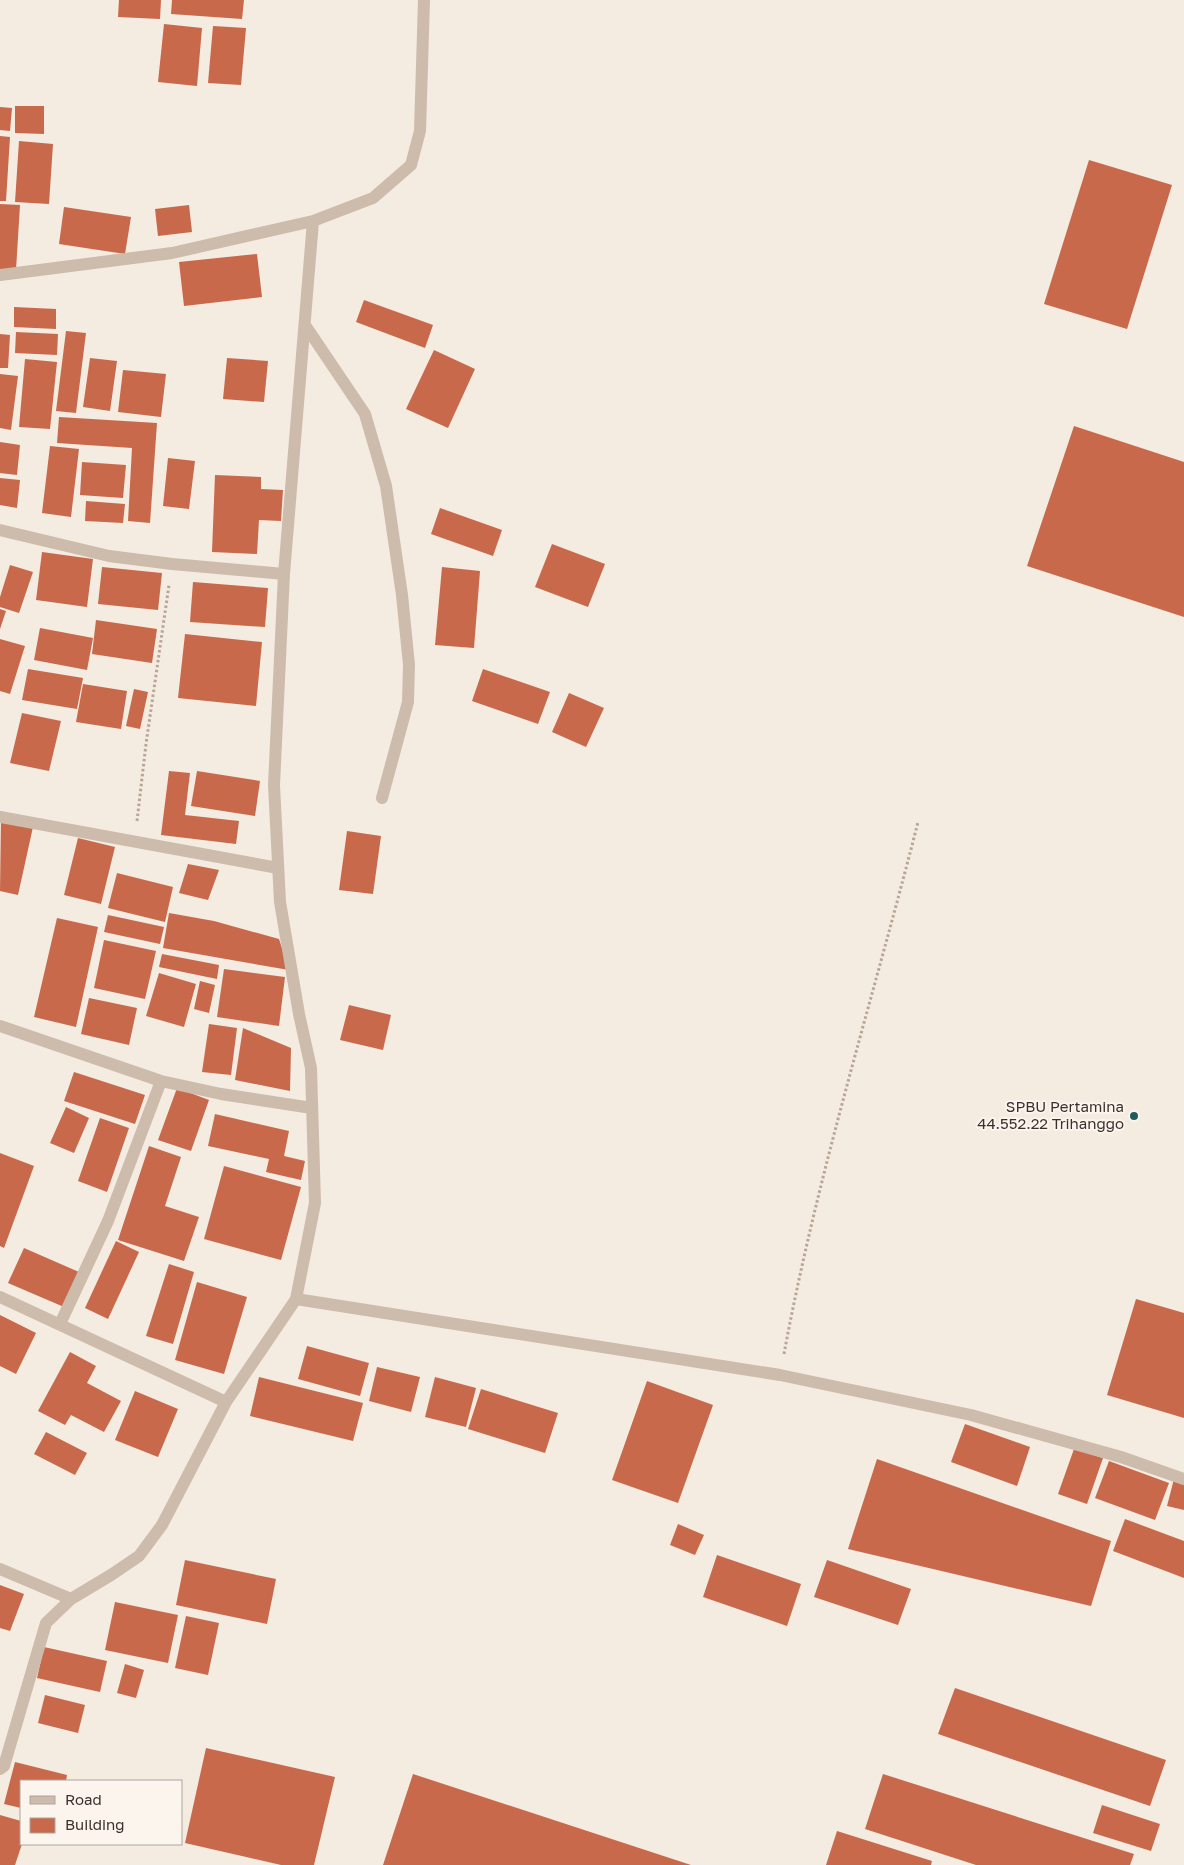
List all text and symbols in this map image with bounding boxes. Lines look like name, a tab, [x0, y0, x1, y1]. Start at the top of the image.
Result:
place label: SPBU Pertamina 44.552.22 Trihanggo	[977, 1097, 1124, 1132]
marker: SPBU Pertamina 44.552.22 Trihanggo	[1128, 1110, 1140, 1122]
legend	[20, 1780, 182, 1845]
text: Road	[65, 1790, 102, 1808]
text: Building	[65, 1815, 125, 1833]

